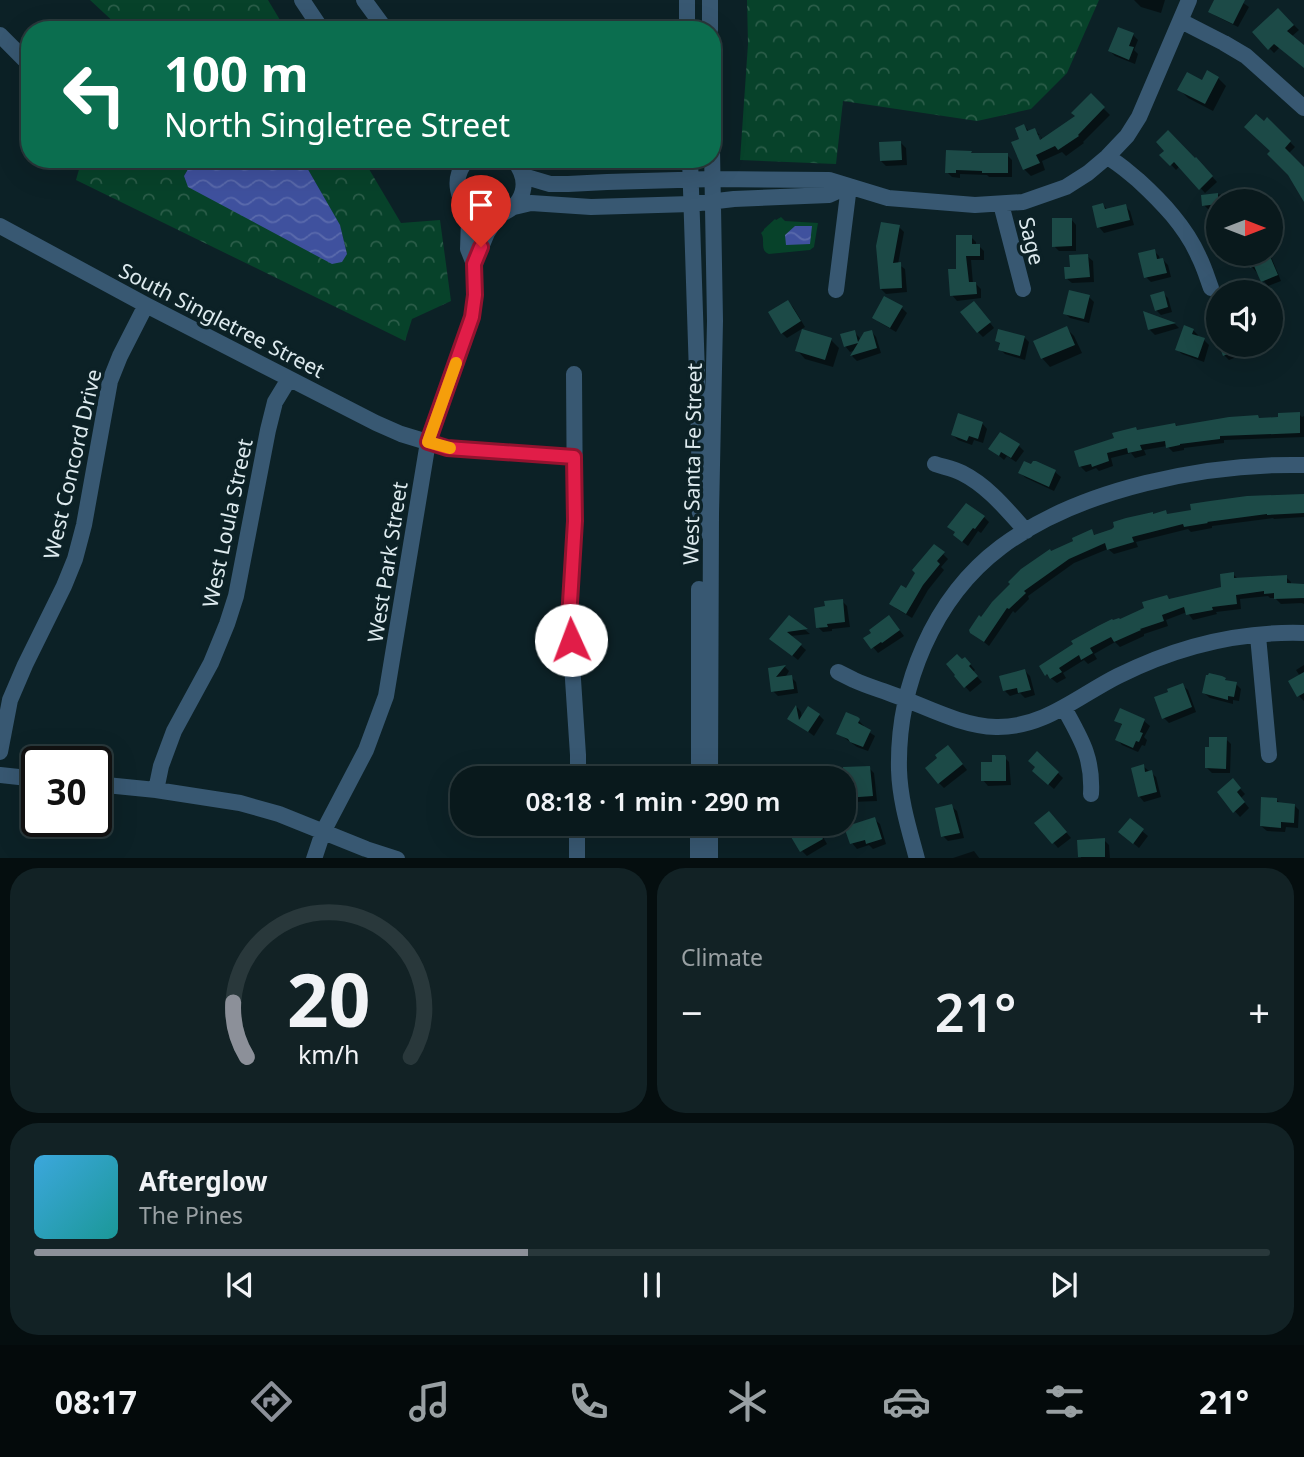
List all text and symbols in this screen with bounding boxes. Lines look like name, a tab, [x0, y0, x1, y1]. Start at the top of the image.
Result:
text: 100 m	[164, 40, 309, 106]
icon: left	[49, 49, 140, 140]
text: North Singletree Street	[164, 103, 510, 146]
pin	[451, 175, 511, 247]
icon: arrive	[462, 186, 500, 224]
north arrow	[1206, 189, 1283, 266]
map controls	[1206, 189, 1283, 357]
street label: Sage	[1013, 214, 1051, 268]
street label: South Singletree Street	[115, 256, 330, 384]
button: sound	[1206, 280, 1283, 357]
street label: West Santa Fe Street	[676, 362, 708, 565]
street label: West Concord Drive	[36, 366, 108, 562]
street label: West Loula Street	[195, 436, 259, 610]
street label: West Park Street	[360, 479, 414, 644]
position arrow	[534, 603, 608, 677]
speed limit sign: 30	[21, 746, 112, 837]
text: 08:18 · 1 min · 290 m	[526, 783, 780, 819]
text: Climate	[681, 941, 763, 973]
text: 20	[287, 949, 370, 1048]
text: 21°	[935, 976, 1016, 1047]
text: −	[681, 986, 703, 1038]
text: +	[1248, 986, 1270, 1038]
text: km/h	[298, 1036, 359, 1070]
text: Afterglow	[139, 1163, 267, 1199]
text: The Pines	[139, 1199, 243, 1231]
icon: previous	[221, 1266, 259, 1304]
icon: pause	[633, 1266, 671, 1304]
icon: next	[1045, 1266, 1083, 1304]
icon: directions	[247, 1377, 296, 1426]
icon: music	[405, 1377, 454, 1426]
icon: phone	[564, 1377, 613, 1426]
icon: climate	[723, 1377, 772, 1426]
icon: car	[882, 1377, 931, 1426]
icon: filters	[1040, 1377, 1089, 1426]
text: 08:17	[55, 1380, 137, 1423]
text: 21°	[1199, 1380, 1249, 1423]

